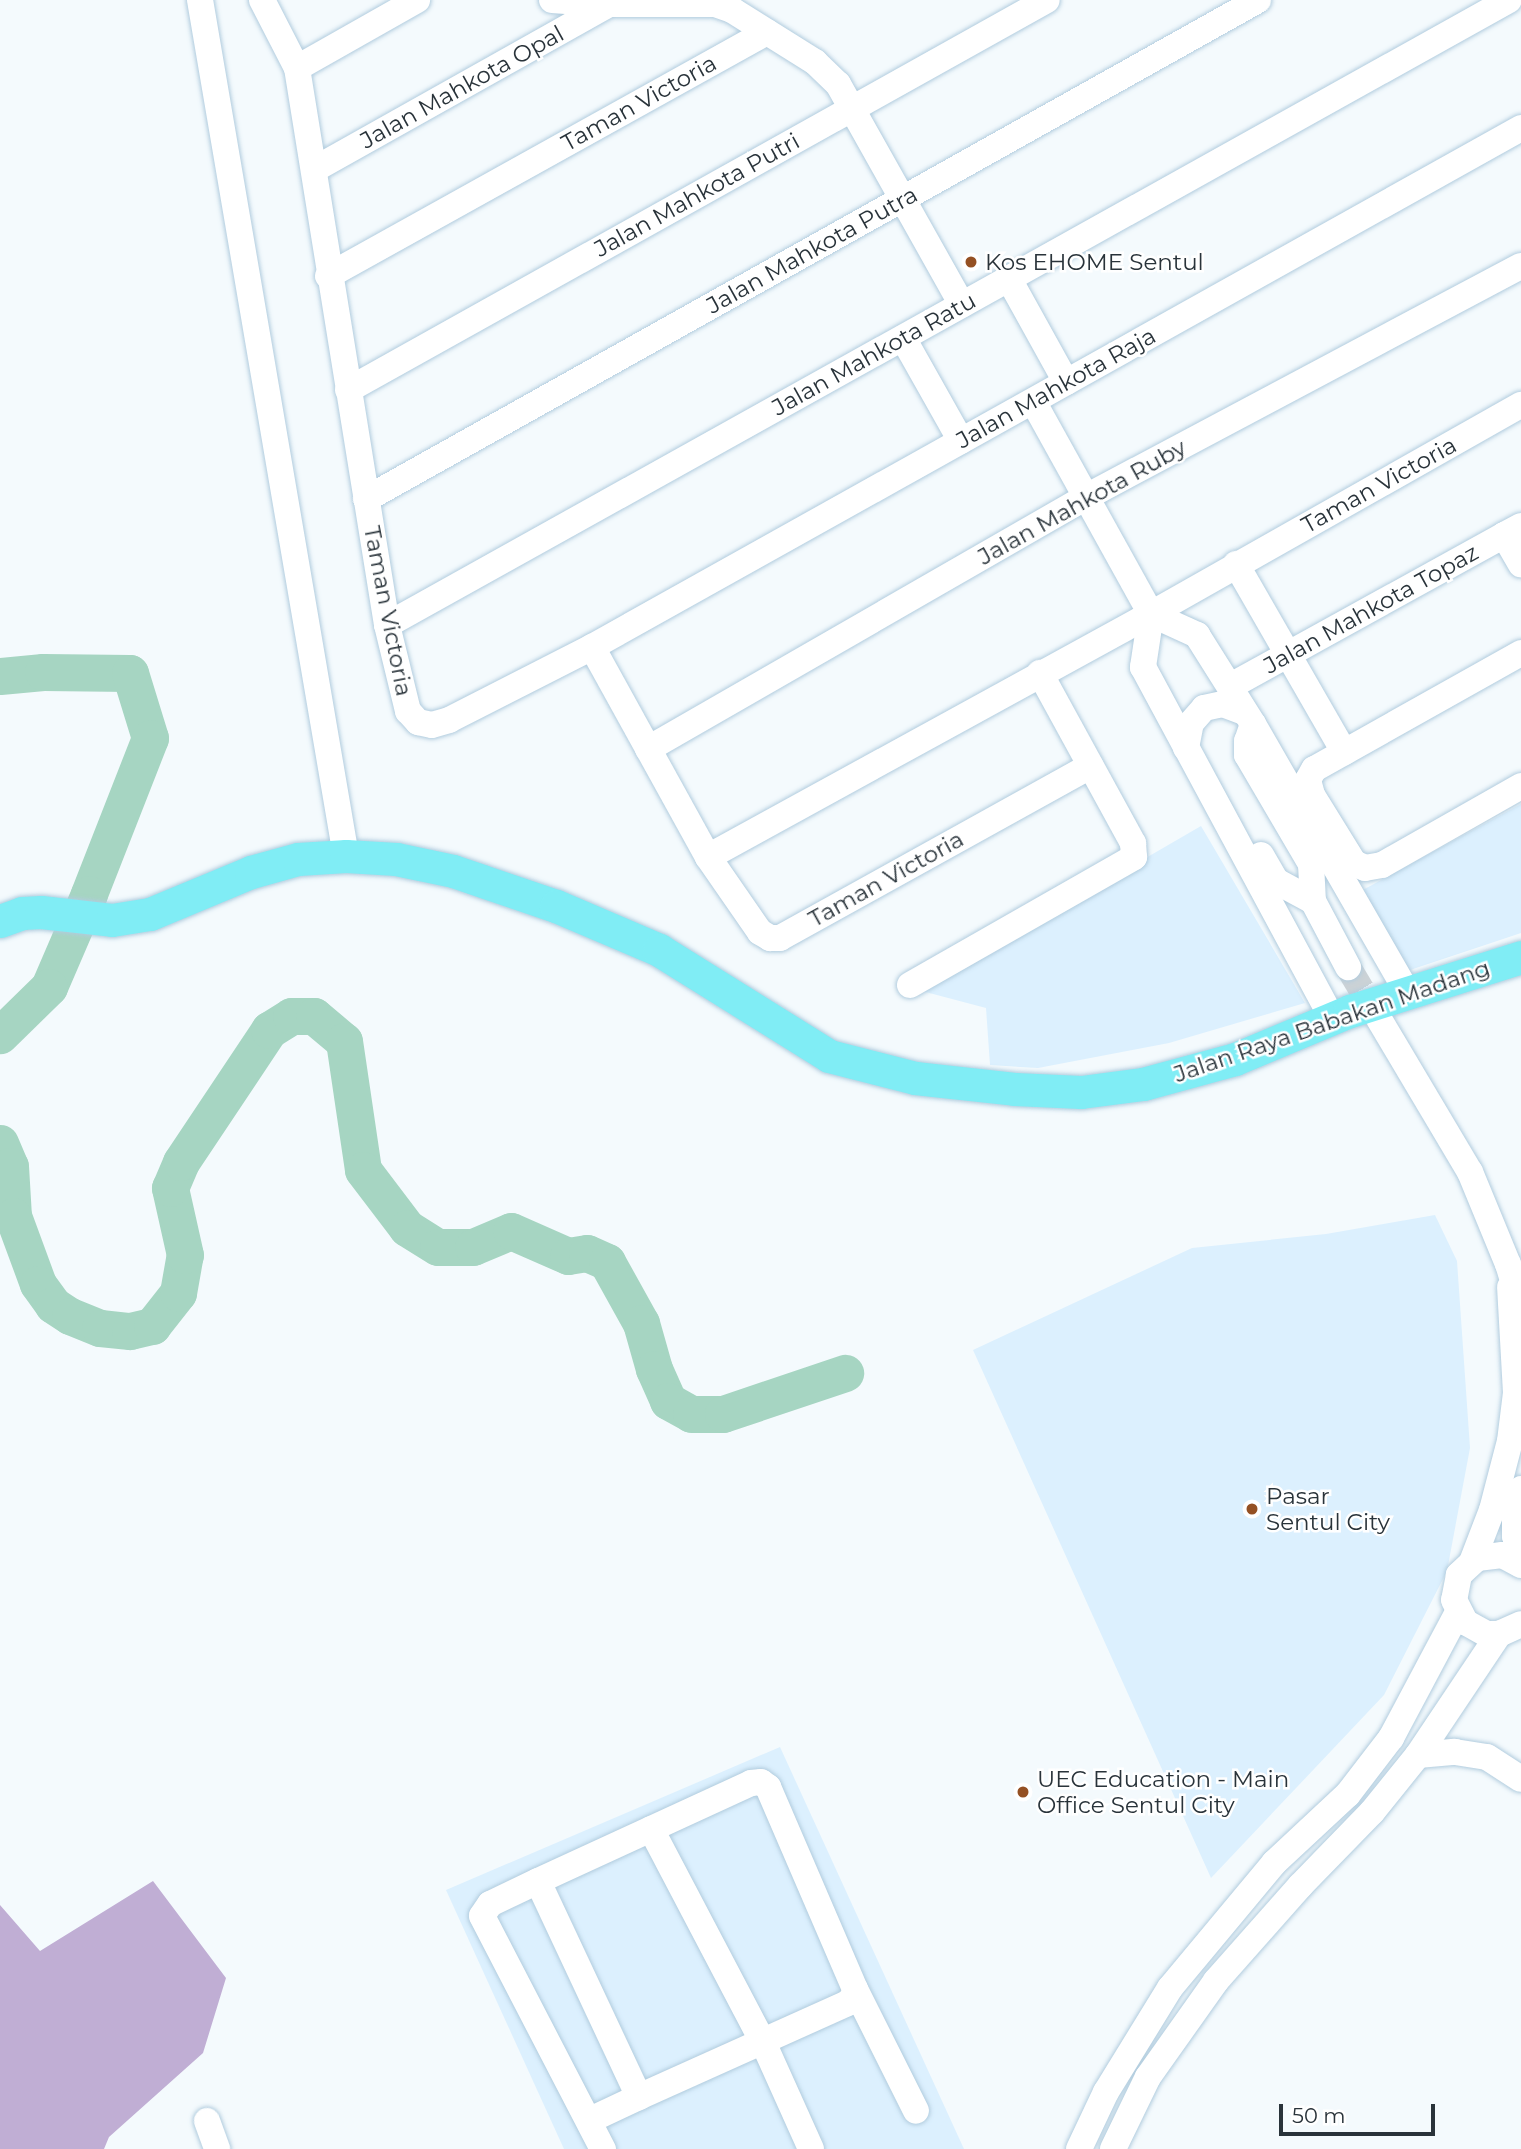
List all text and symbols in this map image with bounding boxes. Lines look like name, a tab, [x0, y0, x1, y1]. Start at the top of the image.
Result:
street label: Jalan Mahkota Opal	[355, 20, 569, 154]
street label: Taman Victoria	[557, 49, 721, 157]
street label: Jalan Mahkota Putri	[590, 127, 804, 263]
street label: Jalan Mahkota Putra	[702, 181, 922, 319]
place label: Kos EHOME Sentul	[985, 248, 1204, 276]
marker: Kos EHOME Sentul	[963, 254, 979, 270]
street label: Jalan Mahkota Ratu	[767, 287, 981, 421]
street label: Jalan Mahkota Raja	[952, 322, 1160, 454]
street label: Taman Victoria	[1297, 431, 1461, 539]
street label: Jalan Mahkota Ruby	[973, 433, 1191, 571]
street label: Taman Victoria	[358, 524, 418, 698]
street label: Jalan Mahkota Topaz	[1259, 539, 1483, 679]
street label: Taman Victoria	[804, 825, 968, 933]
street label: Jalan Raya Babakan Madang	[1170, 954, 1494, 1088]
place label: Pasar Sentul City	[1266, 1482, 1390, 1536]
marker: Pasar Sentul City	[1244, 1501, 1260, 1517]
place label: UEC Education - Main Office Sentul City	[1037, 1765, 1289, 1819]
marker: UEC Education - Main Office Sentul City	[1015, 1784, 1031, 1800]
scale bar	[1283, 2090, 1439, 2134]
text: 50 m	[1292, 2103, 1346, 2128]

